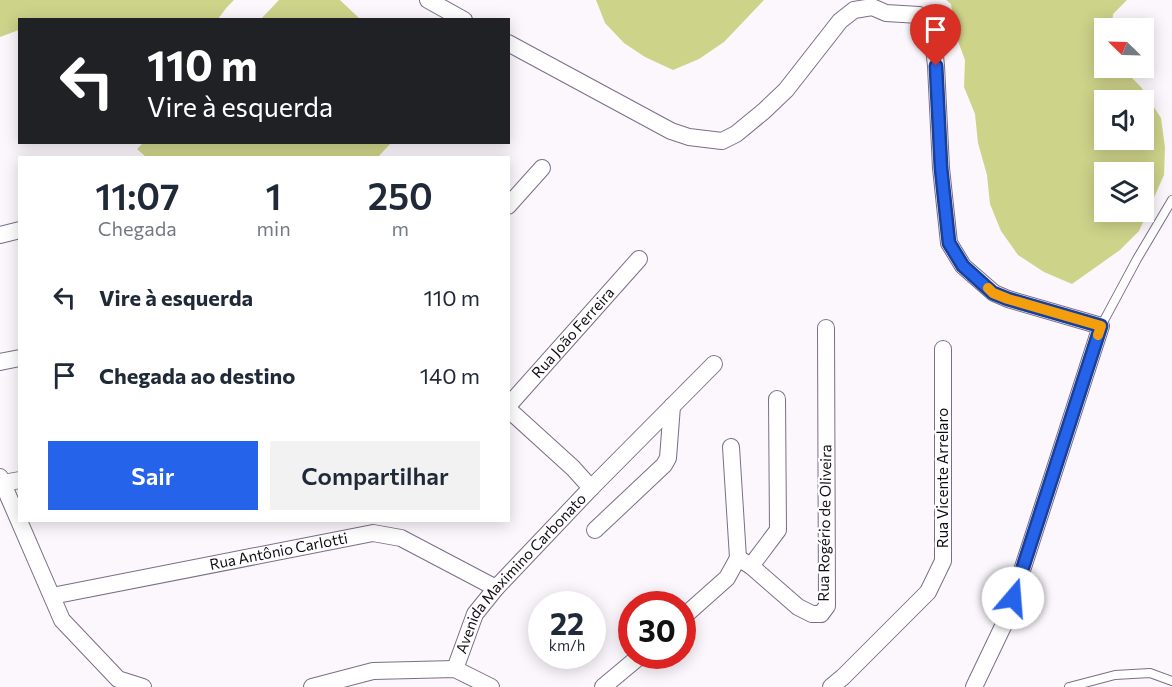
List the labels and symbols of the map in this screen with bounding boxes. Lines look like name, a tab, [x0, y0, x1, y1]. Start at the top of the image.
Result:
pin	[910, 4, 961, 66]
north arrow	[1094, 18, 1154, 78]
street label: Rua João Ferreira	[527, 283, 618, 381]
street label: Rua Vicente Arrelaro	[933, 408, 951, 548]
street label: Rua Rogério de Oliveira	[814, 444, 834, 602]
street label: Avenida Maximino Carbonato	[451, 489, 589, 656]
street label: Rua Antônio Carlotti	[208, 528, 349, 573]
position arrow	[981, 566, 1045, 630]
speed limit sign: 30	[618, 591, 696, 669]

